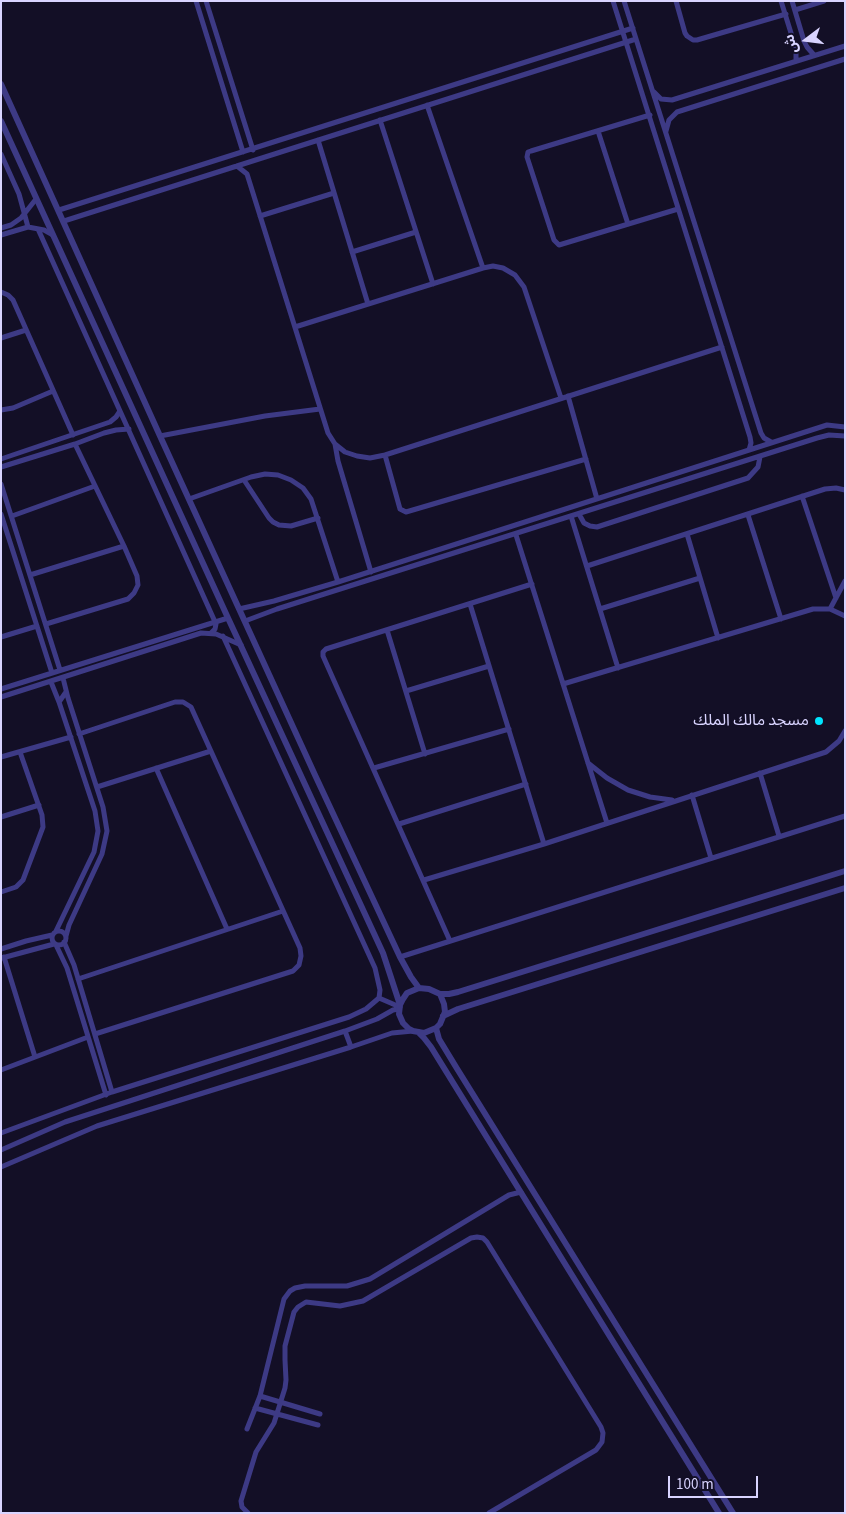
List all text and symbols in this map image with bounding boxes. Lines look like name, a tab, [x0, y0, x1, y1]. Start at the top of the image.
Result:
north arrow	[781, 15, 831, 65]
text: ش	[779, 32, 804, 56]
place label: مسجد مالك الملك	[693, 711, 809, 731]
marker: مسجد مالك الملك	[813, 715, 825, 727]
scale bar	[671, 1466, 761, 1498]
text: 100 m	[676, 1474, 714, 1495]

